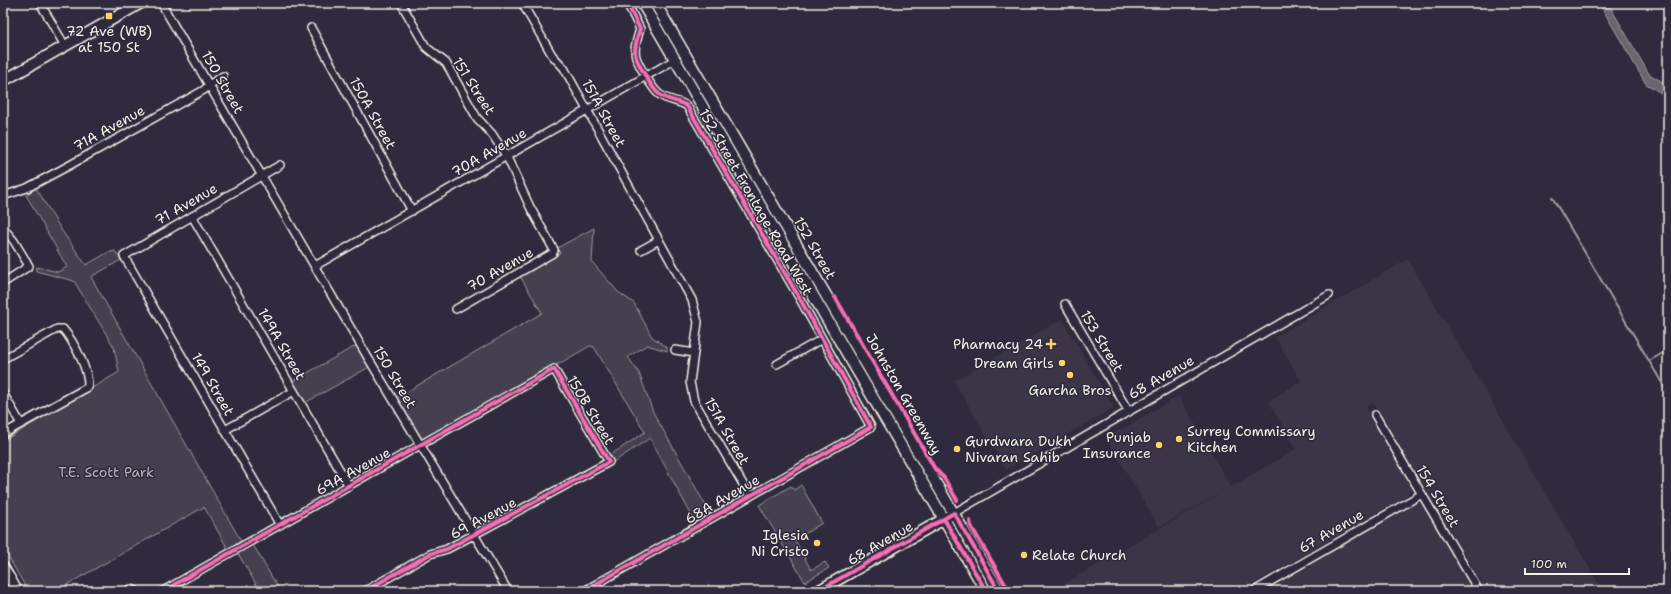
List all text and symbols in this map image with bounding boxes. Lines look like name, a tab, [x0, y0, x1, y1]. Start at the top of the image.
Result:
marker: 72 Ave (WB) at 150 St	[104, 11, 114, 21]
place label: 72 Ave (WB) at 150 St	[66, 22, 152, 56]
street label: 150 Street	[198, 47, 248, 117]
street label: 151 Street	[449, 54, 499, 118]
street label: 150A Street	[346, 74, 400, 152]
street label: 151A Street	[578, 76, 630, 150]
street label: 71A Avenue	[70, 101, 148, 155]
street label: 152 Street Frontage Road West	[696, 106, 816, 298]
street label: 70A Avenue	[448, 123, 530, 181]
street label: 71 Avenue	[152, 179, 220, 229]
street label: 152 Street	[790, 214, 840, 282]
street label: 70 Avenue	[464, 243, 536, 295]
street label: 149A Street	[254, 305, 310, 383]
street label: 153 Street	[1076, 307, 1128, 375]
street label: Johnston Greenway	[862, 330, 946, 458]
place label: Pharmacy 24	[953, 335, 1043, 353]
marker: Pharmacy 24	[1046, 339, 1056, 349]
street label: 150 Street	[369, 342, 421, 412]
street label: 149 Street	[188, 349, 238, 419]
street label: 68 Avenue	[1125, 351, 1197, 403]
place label: Dream Girls	[974, 354, 1054, 372]
marker: Dream Girls	[1057, 358, 1067, 368]
marker: Garcha Bros	[1065, 370, 1075, 380]
street label: 150B Street	[563, 372, 619, 448]
place label: Garcha Bros	[1028, 381, 1112, 399]
street label: 151A Street	[700, 394, 754, 468]
place label: Surrey Commissary Kitchen	[1187, 422, 1316, 456]
place label: Punjab Insurance	[1083, 428, 1151, 462]
place label: Gurdwara Dukh Nivaran Sahib	[965, 432, 1072, 466]
marker: Surrey Commissary Kitchen	[1174, 434, 1184, 444]
marker: Punjab Insurance	[1154, 440, 1164, 450]
street label: 69A Avenue	[312, 443, 394, 499]
marker: Gurdwara Dukh Nivaran Sahib	[952, 444, 962, 454]
street label: 154 Street	[1412, 462, 1464, 530]
park label: T.E. Scott Park	[58, 463, 154, 481]
street label: 68A Avenue	[681, 470, 763, 528]
street label: 69 Avenue	[447, 493, 519, 543]
street label: 67 Avenue	[1295, 505, 1367, 557]
street label: 68 Avenue	[844, 517, 916, 569]
place label: Iglesia Ni Cristo	[751, 526, 809, 560]
marker: Iglesia Ni Cristo	[812, 538, 822, 548]
place label: Relate Church	[1032, 546, 1127, 564]
marker: Relate Church	[1019, 550, 1029, 560]
scale bar	[1525, 550, 1629, 576]
text: 100 m	[1531, 556, 1567, 572]

